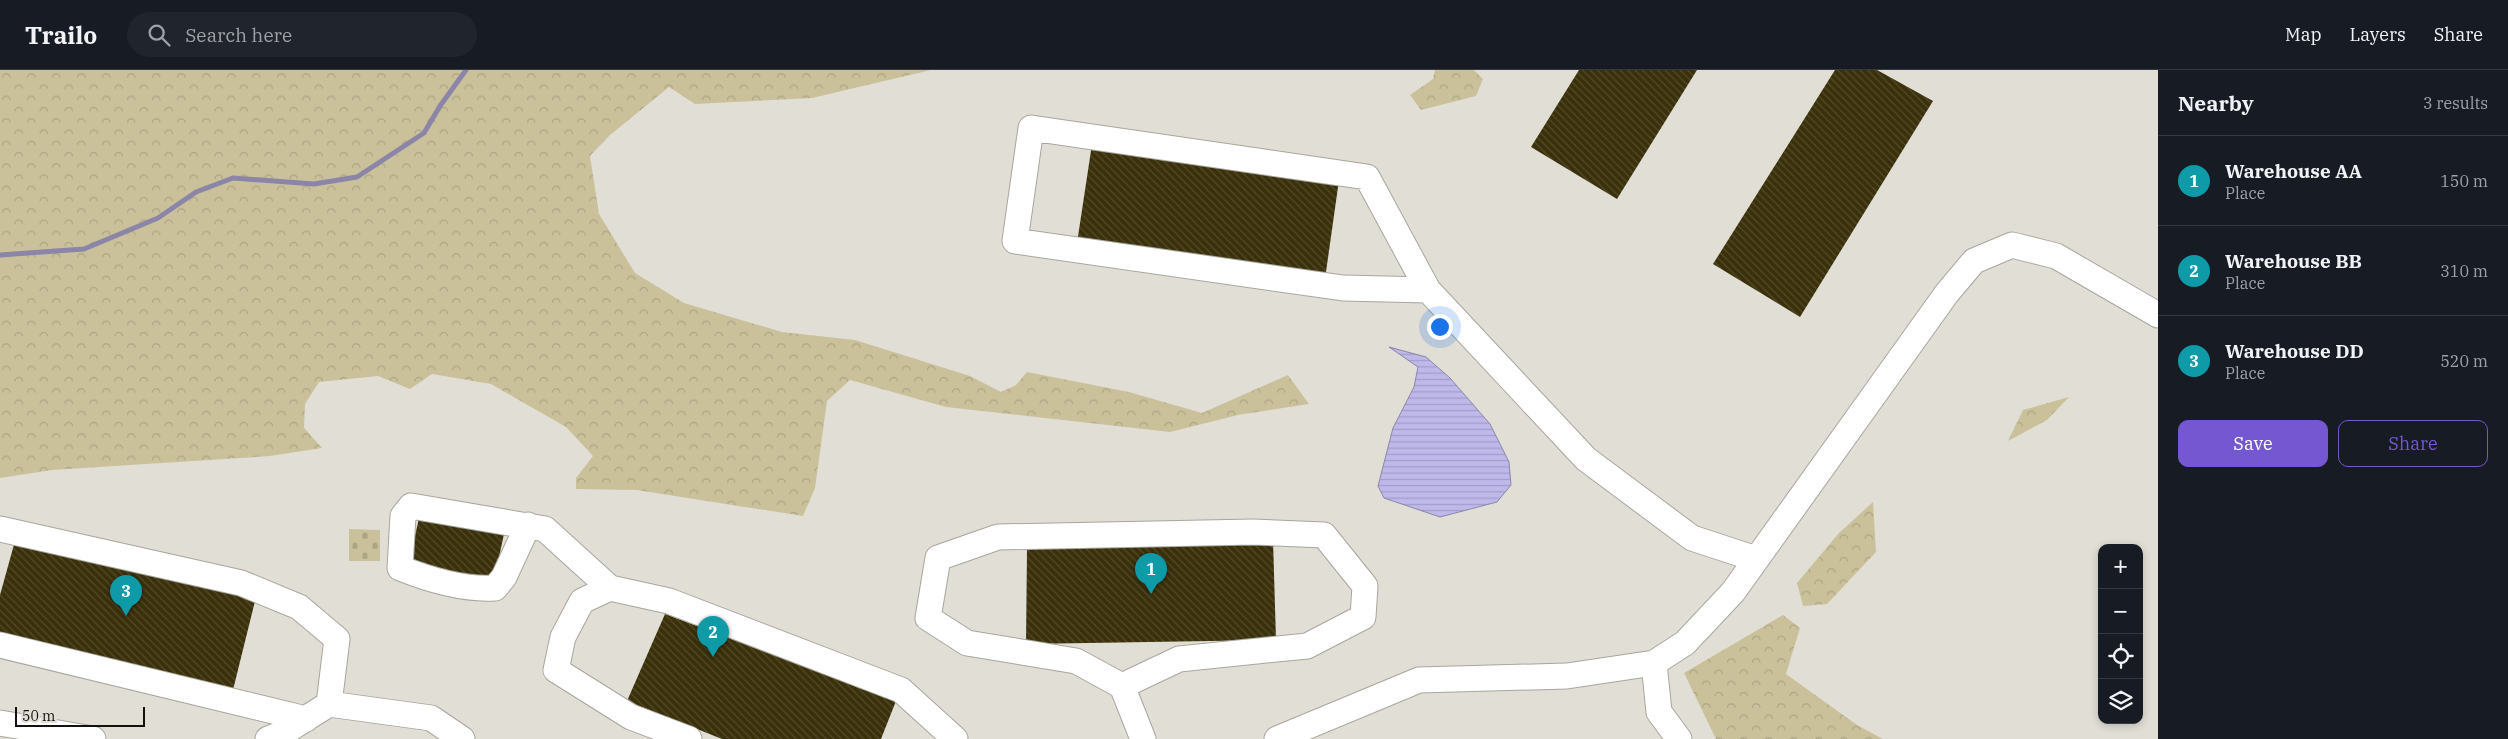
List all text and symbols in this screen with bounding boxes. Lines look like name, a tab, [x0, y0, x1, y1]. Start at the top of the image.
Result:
search box	[127, 12, 477, 57]
text: Trailo	[25, 19, 97, 51]
icon: search	[145, 21, 173, 49]
text: Search here	[185, 23, 292, 47]
text: Map	[2285, 23, 2322, 46]
text: Layers	[2350, 23, 2406, 46]
text: Share	[2434, 23, 2483, 46]
text: Nearby	[2178, 89, 2254, 117]
text: 3 results	[2423, 93, 2488, 113]
text: Warehouse AA	[2225, 159, 2362, 183]
text: 1	[2189, 171, 2199, 191]
text: 150 m	[2440, 171, 2488, 191]
text: Place	[2225, 183, 2265, 203]
text: Warehouse BB	[2225, 249, 2362, 273]
text: 2	[2189, 261, 2199, 281]
text: 310 m	[2440, 261, 2488, 281]
text: Place	[2225, 273, 2265, 293]
your location	[1427, 314, 1453, 340]
text: Warehouse DD	[2225, 339, 2364, 363]
text: 3	[2189, 351, 2199, 371]
text: 520 m	[2440, 351, 2488, 371]
text: Place	[2225, 363, 2265, 383]
button: Save	[2178, 420, 2328, 467]
button: Share	[2338, 420, 2488, 467]
map controls	[2098, 544, 2143, 724]
button: +	[2098, 544, 2143, 589]
pin: 1	[1135, 553, 1167, 594]
pin: 3	[110, 575, 142, 616]
button: −	[2098, 589, 2143, 634]
pin: 2	[697, 616, 729, 657]
button: locate	[2098, 634, 2143, 679]
button: layers	[2098, 679, 2143, 724]
scale bar	[15, 704, 145, 727]
text: 50 m	[22, 707, 55, 725]

